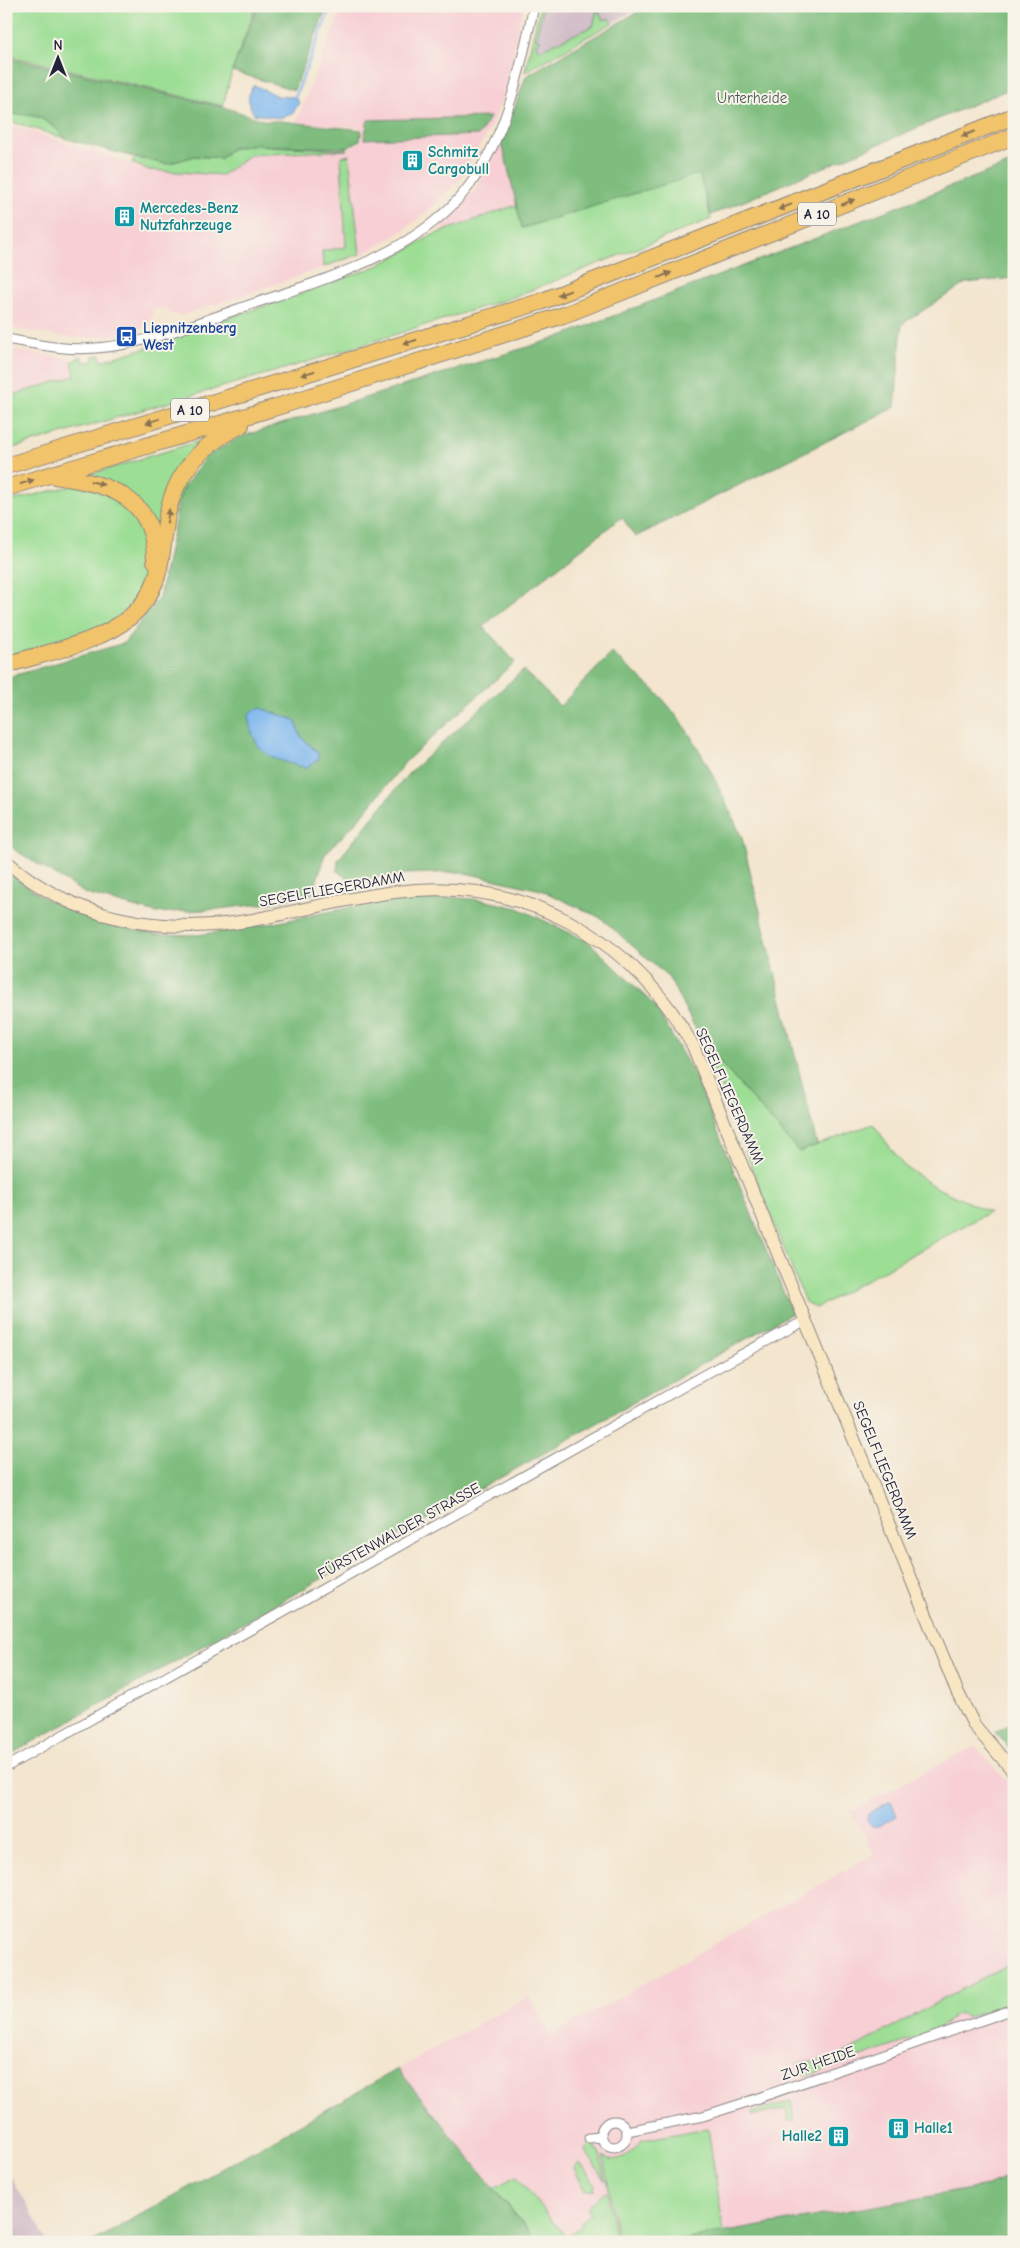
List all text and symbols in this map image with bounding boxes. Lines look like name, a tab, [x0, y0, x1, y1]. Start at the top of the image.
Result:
north arrow	[32, 32, 82, 82]
text: N	[53, 37, 63, 54]
park label: Unterheide	[717, 89, 788, 107]
one-way arrow	[961, 131, 976, 138]
place label: Schmitz Cargobull	[428, 143, 489, 178]
building icon: Schmitz Cargobull	[400, 149, 424, 173]
one-way arrow	[841, 198, 856, 205]
place label: Mercedes-Benz Nutzfahrzeuge	[140, 199, 239, 234]
road number: A 10	[798, 202, 836, 225]
one-way arrow	[778, 203, 792, 211]
building icon: Mercedes-Benz Nutzfahrzeuge	[112, 205, 136, 229]
one-way arrow	[658, 271, 673, 279]
one-way arrow	[556, 289, 571, 297]
place label: Liepnitzenberg West	[143, 319, 237, 354]
bus stop icon: Liepnitzenberg West	[115, 325, 139, 349]
one-way arrow	[402, 339, 417, 347]
one-way arrow	[301, 370, 316, 378]
road number: A 10	[171, 398, 209, 422]
one-way arrow	[145, 418, 160, 426]
one-way arrow	[20, 477, 35, 485]
one-way arrow	[89, 480, 104, 488]
one-way arrow	[164, 508, 172, 524]
street label: SEGELFLIEGERDAMM	[258, 867, 406, 911]
street label: SEGELFLIEGERDAMM	[692, 1025, 768, 1167]
street label: SEGELFLIEGERDAMM	[849, 1398, 921, 1542]
street label: FÜRSTENWALDER STRASSE	[315, 1479, 483, 1583]
street label: ZUR HEIDE	[779, 2042, 857, 2084]
building icon: Halle1	[886, 2116, 910, 2140]
place label: Halle1	[914, 2119, 953, 2137]
building icon: Halle2	[826, 2124, 850, 2148]
place label: Halle2	[782, 2127, 822, 2145]

